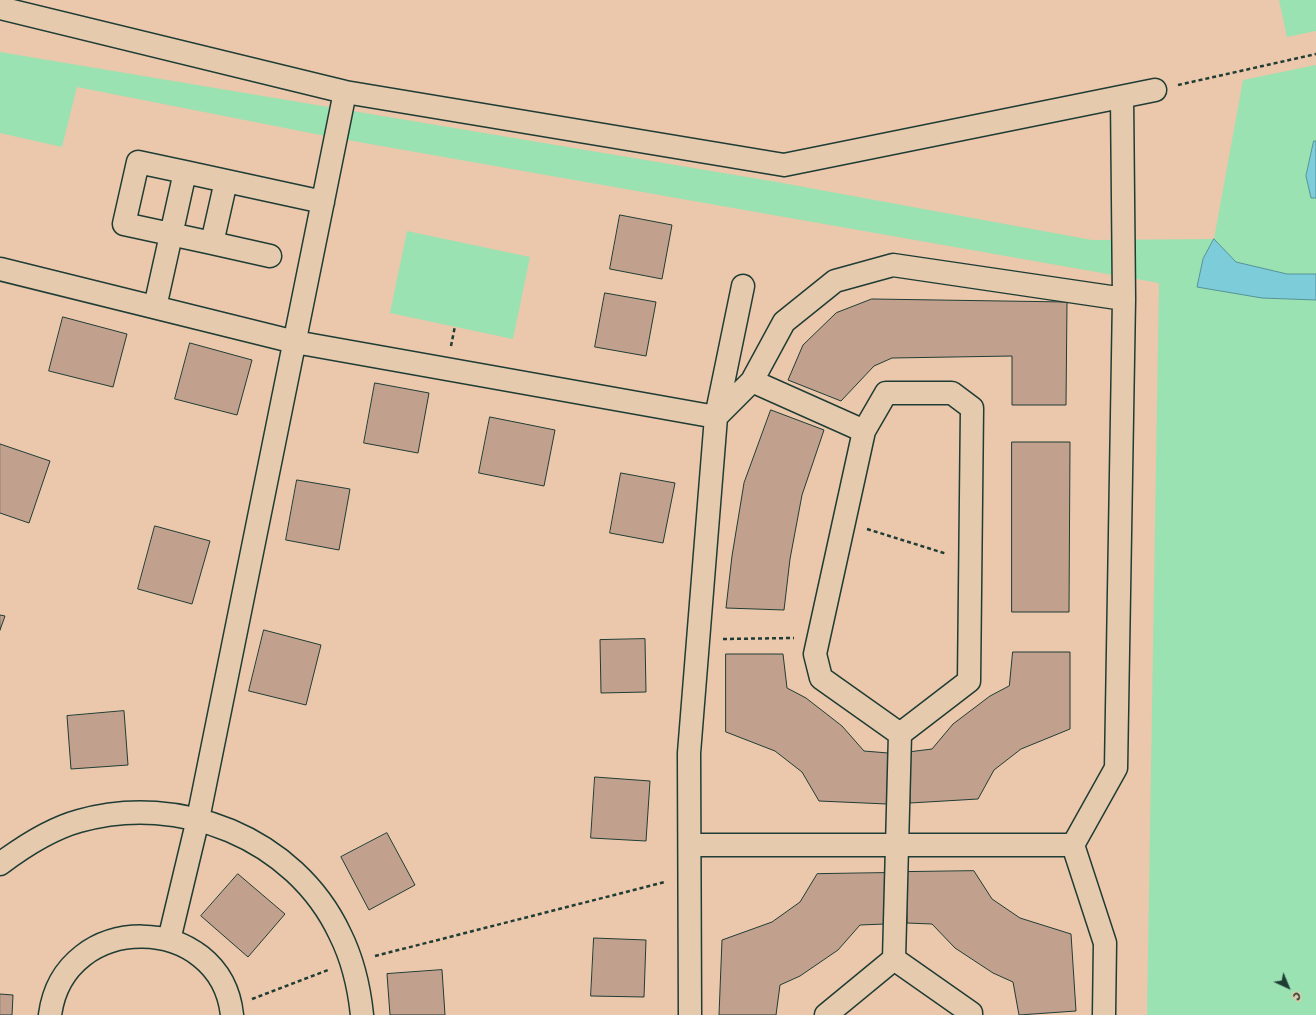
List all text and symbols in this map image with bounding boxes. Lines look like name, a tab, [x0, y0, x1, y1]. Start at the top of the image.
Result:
north arrow	[1268, 967, 1308, 1007]
text: С	[1289, 988, 1304, 1004]

